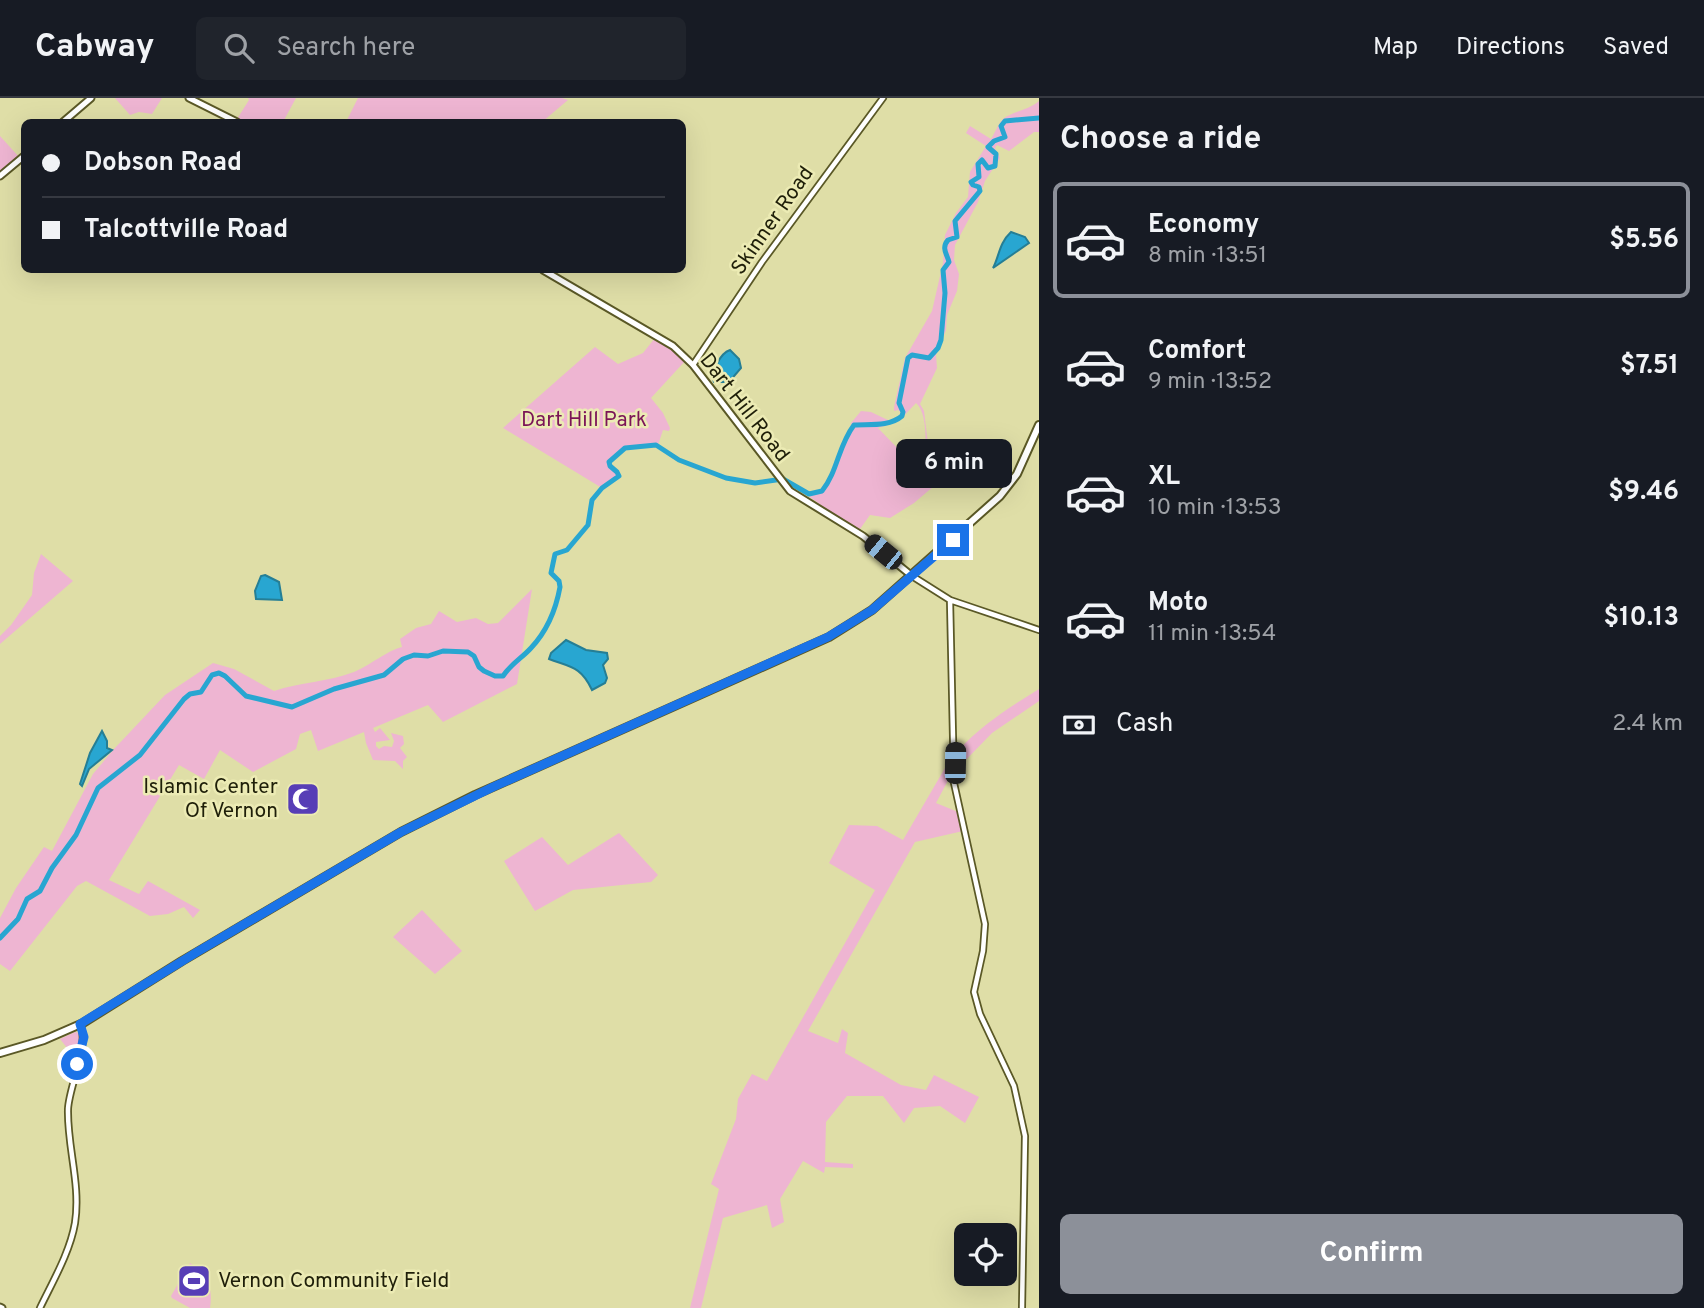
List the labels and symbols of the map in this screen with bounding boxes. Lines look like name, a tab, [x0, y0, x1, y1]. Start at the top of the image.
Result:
street label: Skinner Road	[726, 161, 820, 281]
street label: Dart Hill Road	[693, 348, 795, 468]
park label: Dart Hill Park	[521, 407, 647, 434]
callout: 6 min	[895, 438, 1011, 488]
route end	[937, 524, 969, 556]
car	[861, 531, 906, 573]
car	[945, 742, 966, 784]
place label: Islamic Center Of Vernon	[143, 774, 278, 825]
mosque icon: Islamic Center Of Vernon	[284, 780, 322, 818]
route start	[61, 1048, 93, 1080]
sports icon: Vernon Community Field	[175, 1262, 213, 1300]
place label: Vernon Community Field	[218, 1268, 449, 1295]

